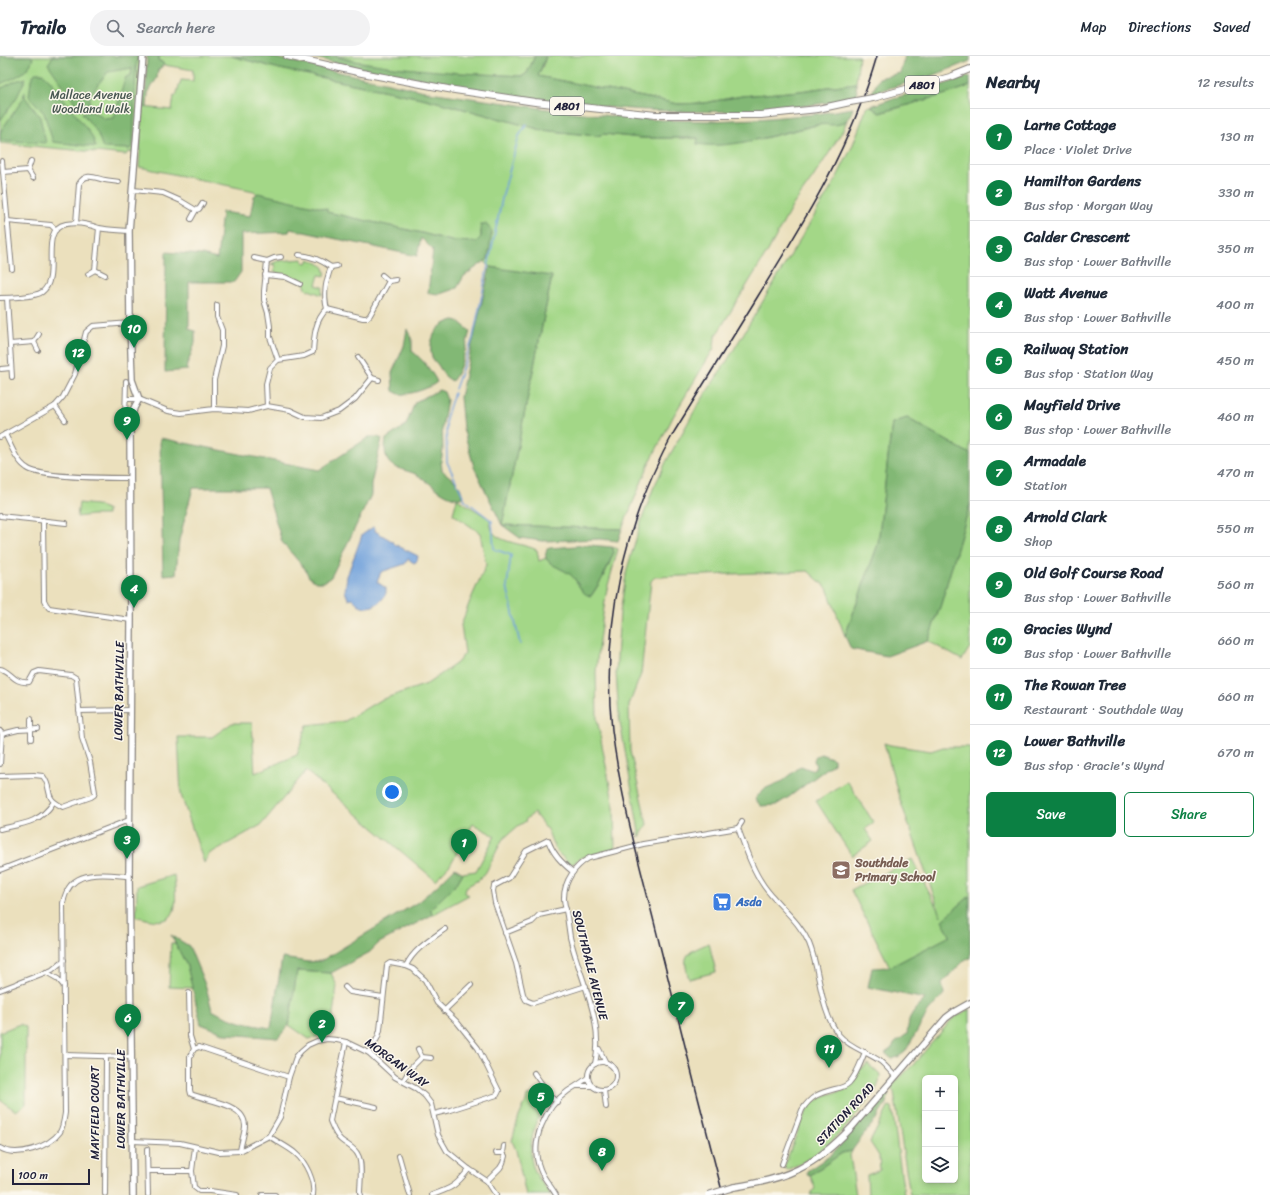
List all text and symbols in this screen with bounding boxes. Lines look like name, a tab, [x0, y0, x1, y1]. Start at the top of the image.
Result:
search box	[90, 10, 370, 46]
text: Trailo	[20, 11, 66, 44]
text: Search here	[136, 15, 215, 41]
text: Map	[1080, 15, 1106, 40]
text: Directions	[1128, 15, 1191, 40]
text: Saved	[1213, 15, 1250, 40]
icon: search	[104, 17, 126, 39]
text: Nearby	[986, 67, 1040, 97]
text: 12 results	[1197, 71, 1254, 94]
road number: A801	[905, 76, 939, 94]
park label: Mallace Avenue Woodland Walk	[50, 84, 132, 120]
road number: A801	[550, 97, 584, 115]
text: Larne Cottage	[1024, 112, 1116, 138]
text: 1	[996, 125, 1002, 148]
text: 130 m	[1220, 125, 1254, 148]
text: Place · Violet Drive	[1024, 138, 1132, 161]
text: Hamilton Gardens	[1024, 168, 1141, 194]
text: 2	[995, 181, 1003, 204]
text: 330 m	[1218, 181, 1254, 204]
text: Bus stop · Morgan Way	[1024, 194, 1153, 217]
text: Calder Crescent	[1024, 224, 1130, 250]
text: 3	[995, 237, 1003, 260]
text: 350 m	[1217, 237, 1254, 260]
text: Bus stop · Lower Bathville	[1024, 250, 1171, 273]
text: Watt Avenue	[1024, 280, 1108, 306]
text: 4	[995, 293, 1003, 316]
text: 400 m	[1216, 293, 1254, 316]
text: Bus stop · Lower Bathville	[1024, 306, 1171, 329]
pin: 10	[121, 315, 147, 348]
text: Railway Station	[1024, 336, 1128, 362]
pin: 12	[65, 339, 91, 372]
text: 5	[995, 349, 1003, 372]
text: 450 m	[1216, 349, 1254, 372]
text: Bus stop · Station Way	[1024, 362, 1153, 385]
text: Mayfield Drive	[1024, 392, 1120, 418]
text: 6	[995, 405, 1003, 428]
text: 460 m	[1217, 405, 1254, 428]
pin: 9	[114, 407, 140, 440]
text: Bus stop · Lower Bathville	[1024, 418, 1171, 441]
text: Armadale	[1024, 448, 1086, 474]
text: 7	[995, 461, 1003, 484]
text: 470 m	[1217, 461, 1254, 484]
text: Station	[1024, 474, 1067, 497]
text: Arnold Clark	[1024, 504, 1107, 530]
text: 8	[995, 517, 1003, 540]
text: 550 m	[1217, 517, 1254, 540]
text: Shop	[1024, 530, 1052, 553]
text: Old Golf Course Road	[1024, 560, 1163, 586]
text: 9	[995, 573, 1003, 596]
text: 560 m	[1217, 573, 1254, 596]
pin: 4	[121, 575, 147, 608]
text: Bus stop · Lower Bathville	[1024, 586, 1171, 609]
text: Gracies Wynd	[1024, 616, 1111, 642]
text: 10	[992, 629, 1006, 652]
text: 660 m	[1218, 629, 1254, 652]
street label: LOWER BATHVILLE	[107, 640, 131, 741]
text: Bus stop · Lower Bathville	[1024, 642, 1171, 665]
text: The Rowan Tree	[1024, 672, 1126, 698]
text: 11	[993, 685, 1005, 708]
text: 660 m	[1218, 685, 1254, 708]
text: Restaurant · Southdale Way	[1024, 698, 1183, 721]
text: Lower Bathville	[1024, 728, 1125, 754]
text: 12	[992, 741, 1006, 764]
text: 670 m	[1218, 741, 1254, 764]
text: Bus stop · Gracie's Wynd	[1024, 754, 1164, 777]
your location	[382, 782, 402, 802]
button: Save	[986, 792, 1116, 837]
button: Share	[1124, 792, 1254, 837]
pin: 3	[114, 826, 140, 859]
pin: 1	[451, 829, 477, 862]
place label: Southdale Primary School	[854, 852, 936, 888]
school or university icon: Southdale Primary School	[830, 859, 852, 881]
supermarket icon: Asda	[711, 891, 733, 913]
place label: Asda	[735, 891, 762, 913]
street label: SOUTHDALE AVENUE	[566, 908, 615, 1024]
pin: 7	[668, 992, 694, 1025]
pin: 6	[115, 1004, 141, 1037]
pin: 2	[309, 1010, 335, 1043]
street label: MORGAN WAY	[360, 1032, 434, 1094]
pin: 11	[816, 1035, 842, 1068]
street label: LOWER BATHVILLE	[110, 1048, 132, 1149]
street label: MAYFIELD COURT	[84, 1066, 106, 1160]
map controls	[922, 1075, 958, 1183]
button: +	[922, 1075, 958, 1111]
street label: STATION ROAD	[810, 1078, 880, 1150]
pin: 5	[528, 1083, 554, 1116]
button: −	[922, 1111, 958, 1147]
pin: 8	[589, 1138, 615, 1171]
button: layers	[922, 1147, 958, 1183]
text: 100 m	[18, 1166, 48, 1185]
scale bar	[12, 1167, 90, 1186]

